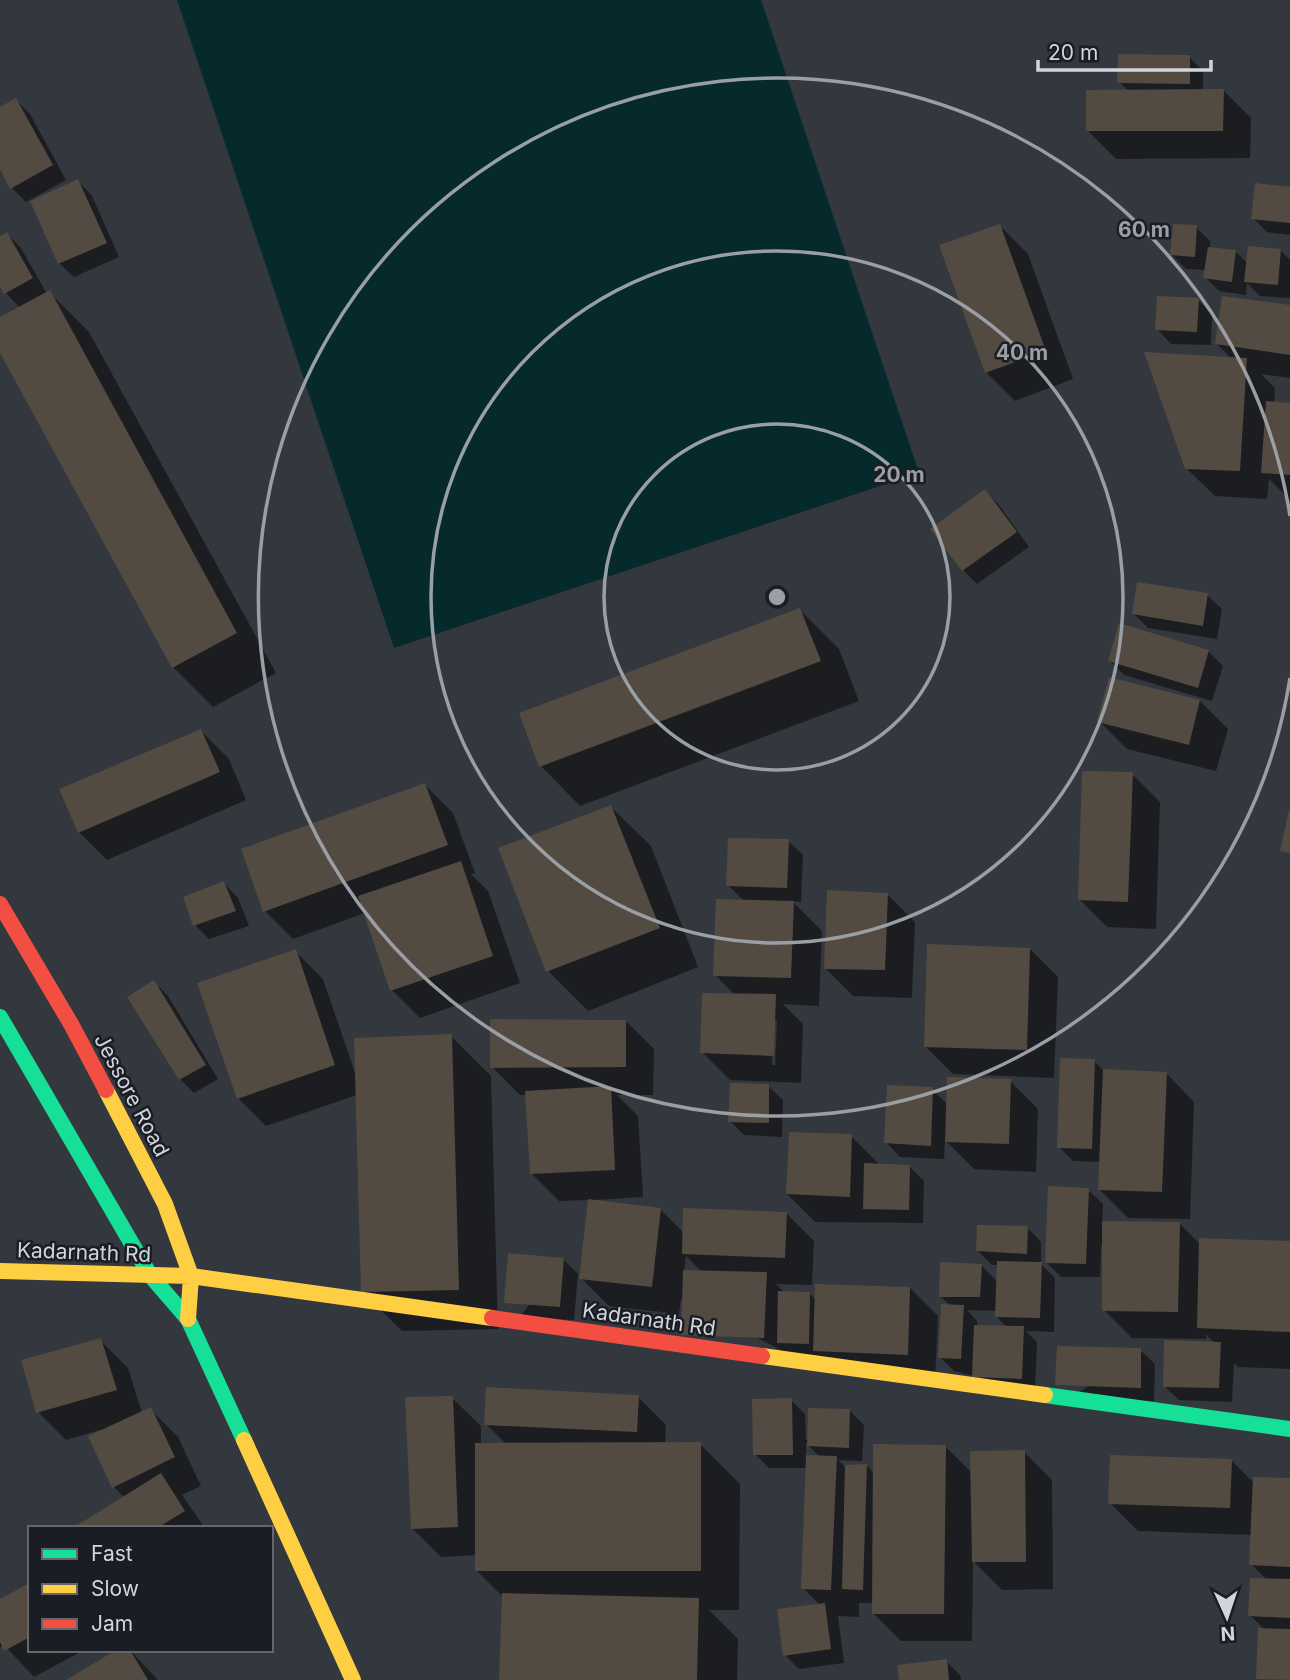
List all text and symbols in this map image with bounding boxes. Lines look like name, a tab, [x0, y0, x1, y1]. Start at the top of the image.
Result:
scale bar	[1038, 28, 1211, 72]
text: 20 m	[1048, 40, 1098, 65]
text: 60 m	[1118, 217, 1170, 242]
text: 40 m	[996, 340, 1048, 365]
text: 20 m	[873, 462, 925, 487]
centre of rings	[765, 585, 789, 609]
street label: Jessore Road	[89, 1029, 175, 1161]
street label: Kadarnath Rd	[16, 1237, 152, 1267]
street label: Kadarnath Rd	[581, 1297, 717, 1341]
legend	[28, 1526, 273, 1652]
text: Fast	[91, 1541, 133, 1566]
text: Slow	[91, 1576, 139, 1601]
north arrow	[1192, 1582, 1262, 1652]
text: Jam	[91, 1611, 133, 1636]
text: N	[1220, 1622, 1236, 1645]

